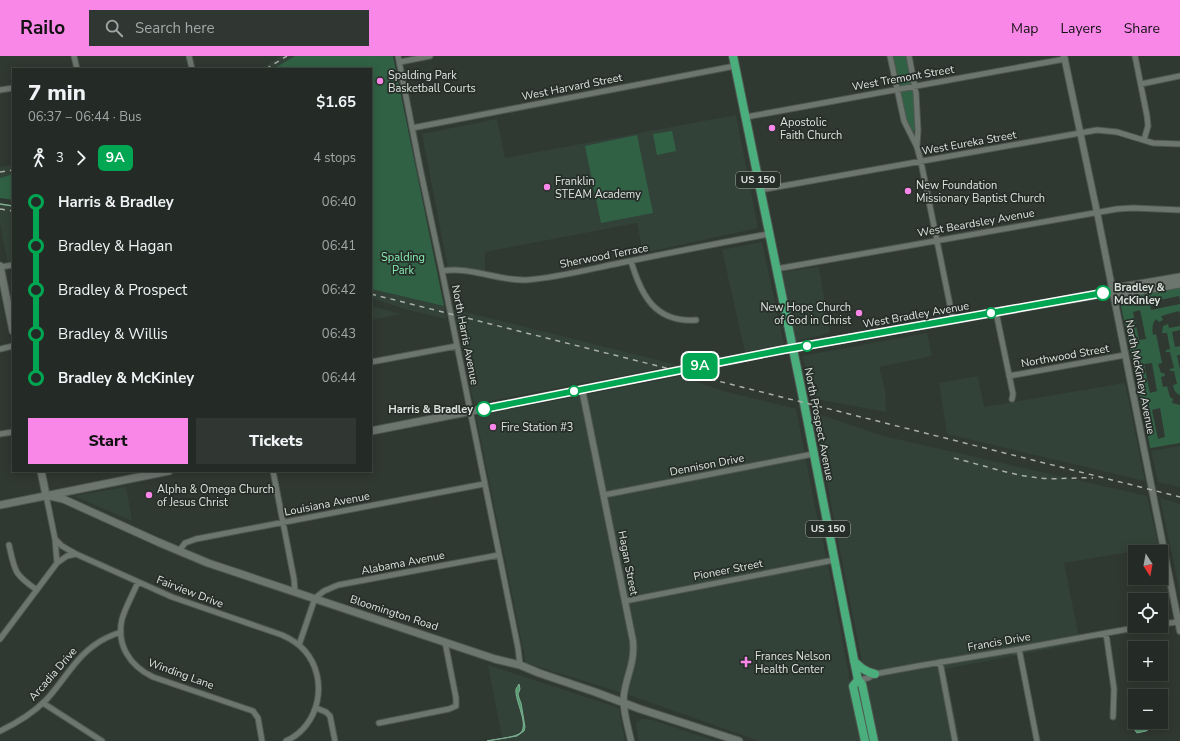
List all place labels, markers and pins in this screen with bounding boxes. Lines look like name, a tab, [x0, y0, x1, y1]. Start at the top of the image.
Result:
place label: Spalding Park Basketball Courts	[388, 68, 476, 96]
marker: Spalding Park Basketball Courts	[375, 76, 385, 86]
place label: Apostolic Faith Church	[780, 115, 842, 143]
marker: Apostolic Faith Church	[767, 123, 777, 133]
place label: Franklin STEAM Academy	[555, 174, 641, 202]
place label: New Foundation Missionary Baptist Church	[916, 178, 1045, 206]
marker: Franklin STEAM Academy	[542, 182, 552, 192]
marker: New Foundation Missionary Baptist Church	[903, 186, 913, 196]
place label: Bradley & McKinley	[1114, 280, 1166, 308]
marker: Bradley & McKinley	[1095, 285, 1111, 301]
place label: New Hope Church of God in Christ	[760, 300, 851, 328]
unlabelled marker	[985, 307, 997, 319]
marker: New Hope Church of God in Christ	[854, 308, 864, 318]
unlabelled marker	[801, 340, 813, 352]
unlabelled marker	[568, 385, 580, 397]
marker: Harris & Bradley	[476, 401, 492, 417]
place label: Harris & Bradley	[388, 402, 473, 417]
place label: Fire Station #3	[501, 420, 573, 435]
marker: Fire Station #3	[488, 422, 498, 432]
place label: Alpha & Omega Church of Jesus Christ	[157, 482, 274, 510]
marker: Alpha & Omega Church of Jesus Christ	[144, 490, 154, 500]
place label: Frances Nelson Health Center	[755, 649, 831, 677]
marker: Frances Nelson Health Center	[740, 656, 752, 668]

